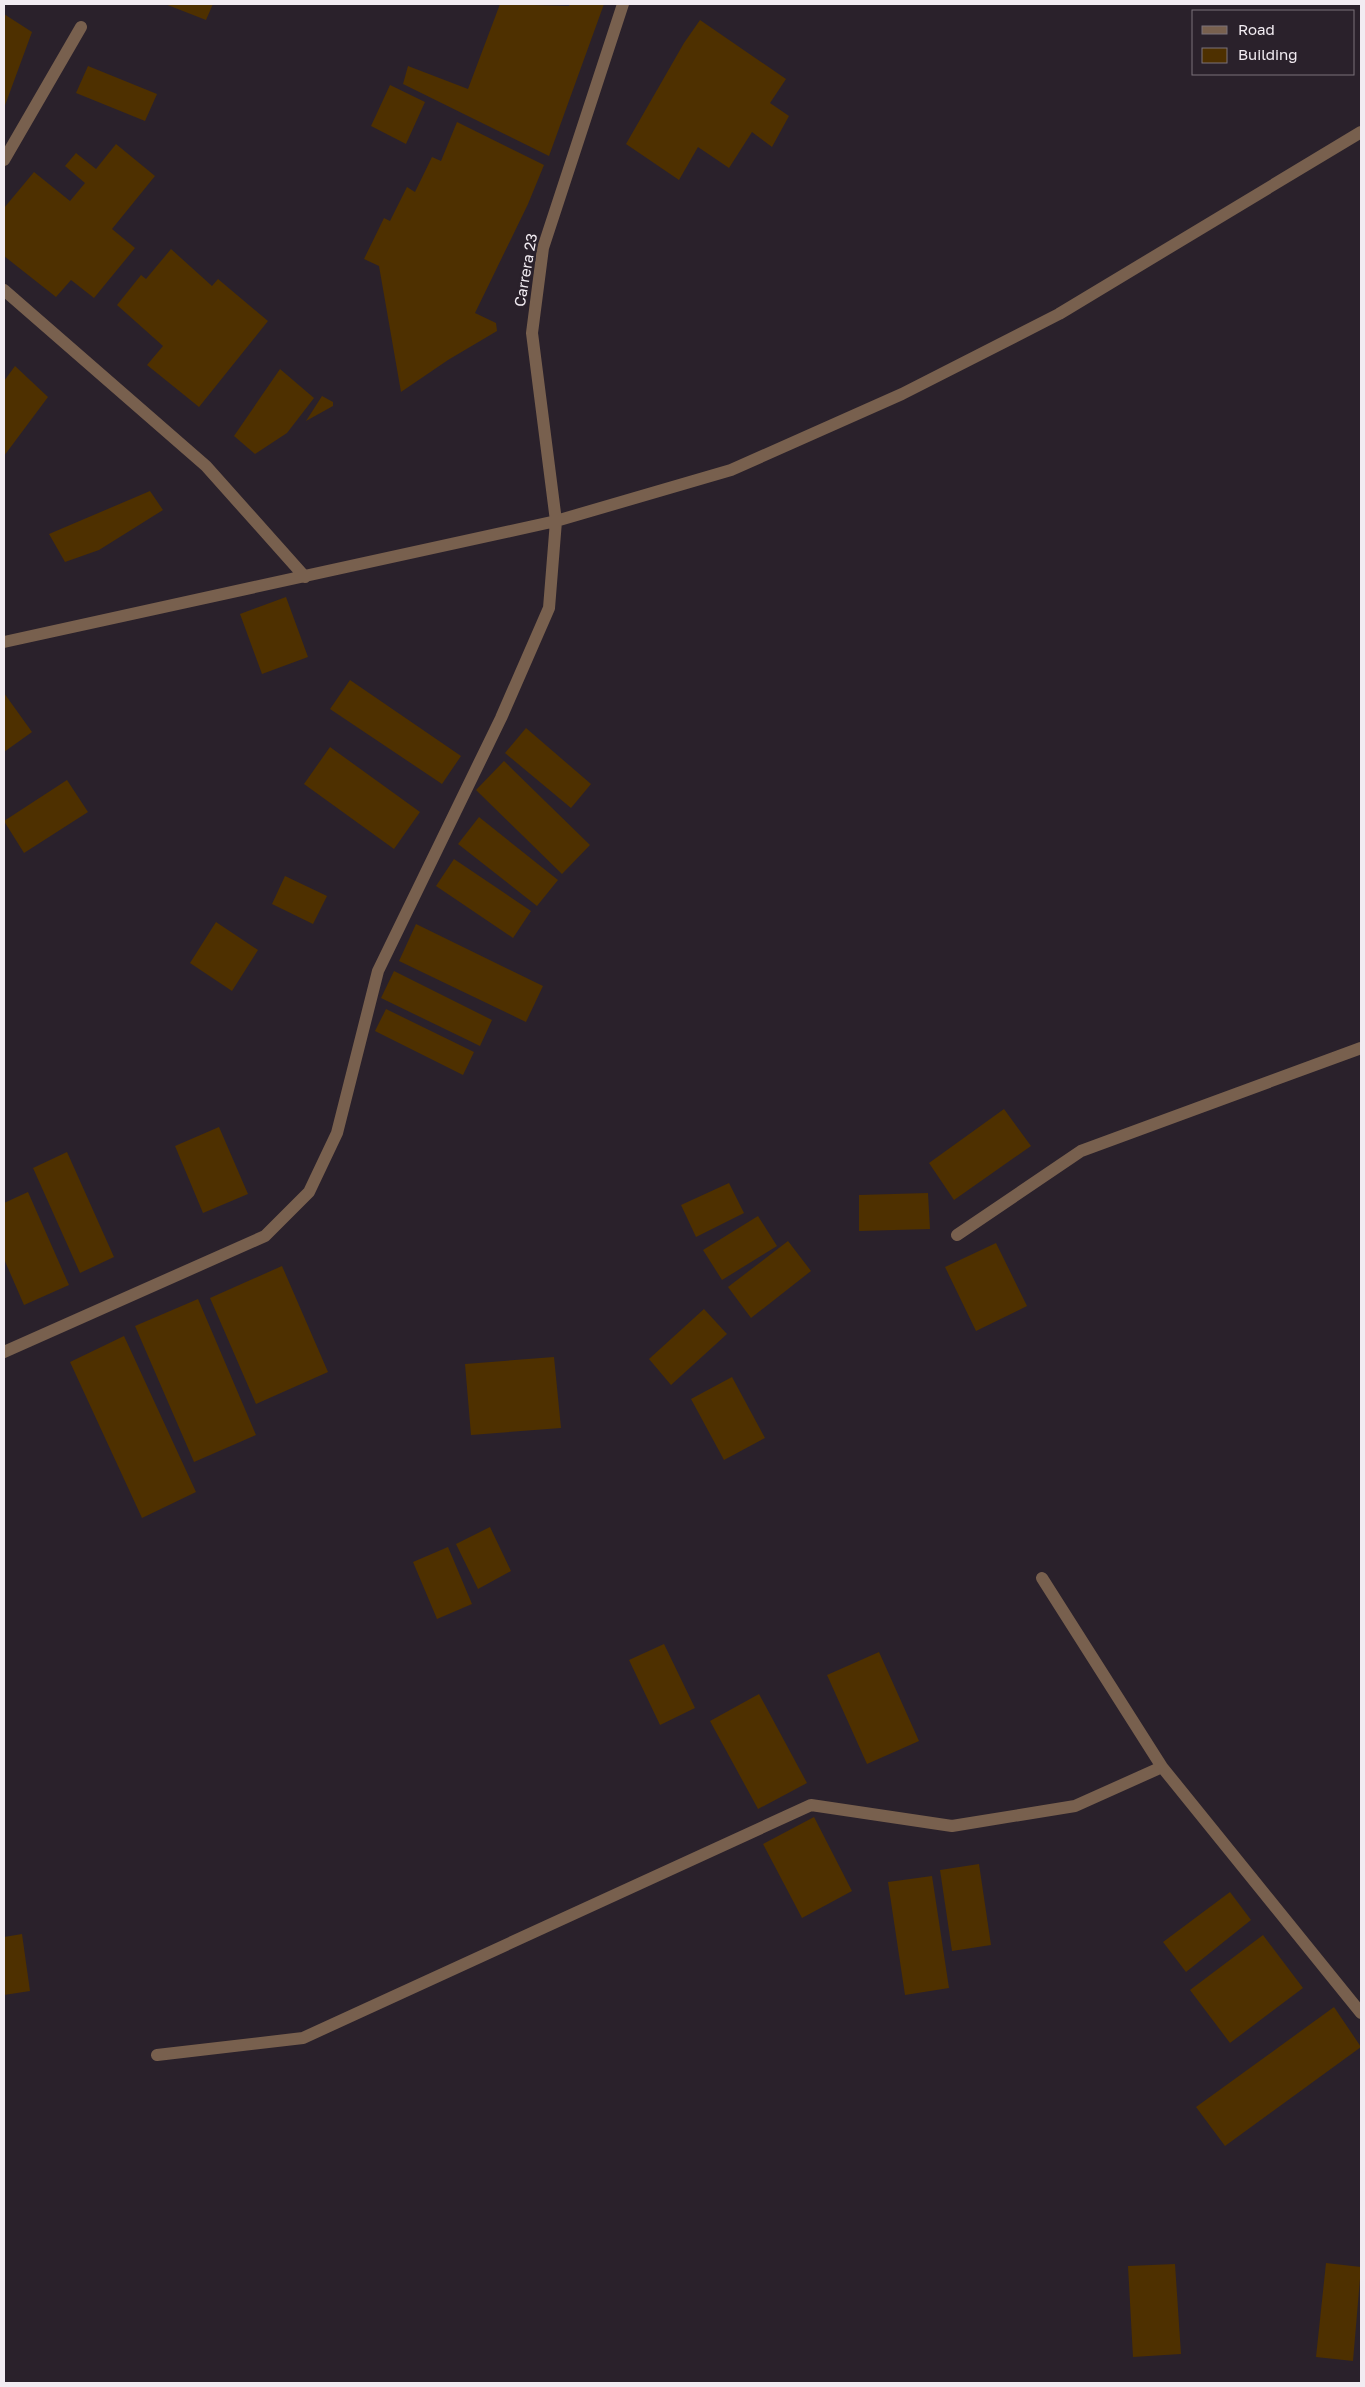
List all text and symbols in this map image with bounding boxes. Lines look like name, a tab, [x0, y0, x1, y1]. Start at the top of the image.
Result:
legend	[1192, 10, 1355, 75]
text: Road	[1238, 20, 1275, 38]
text: Building	[1238, 45, 1298, 63]
street label: Carrera 23	[510, 232, 540, 308]

